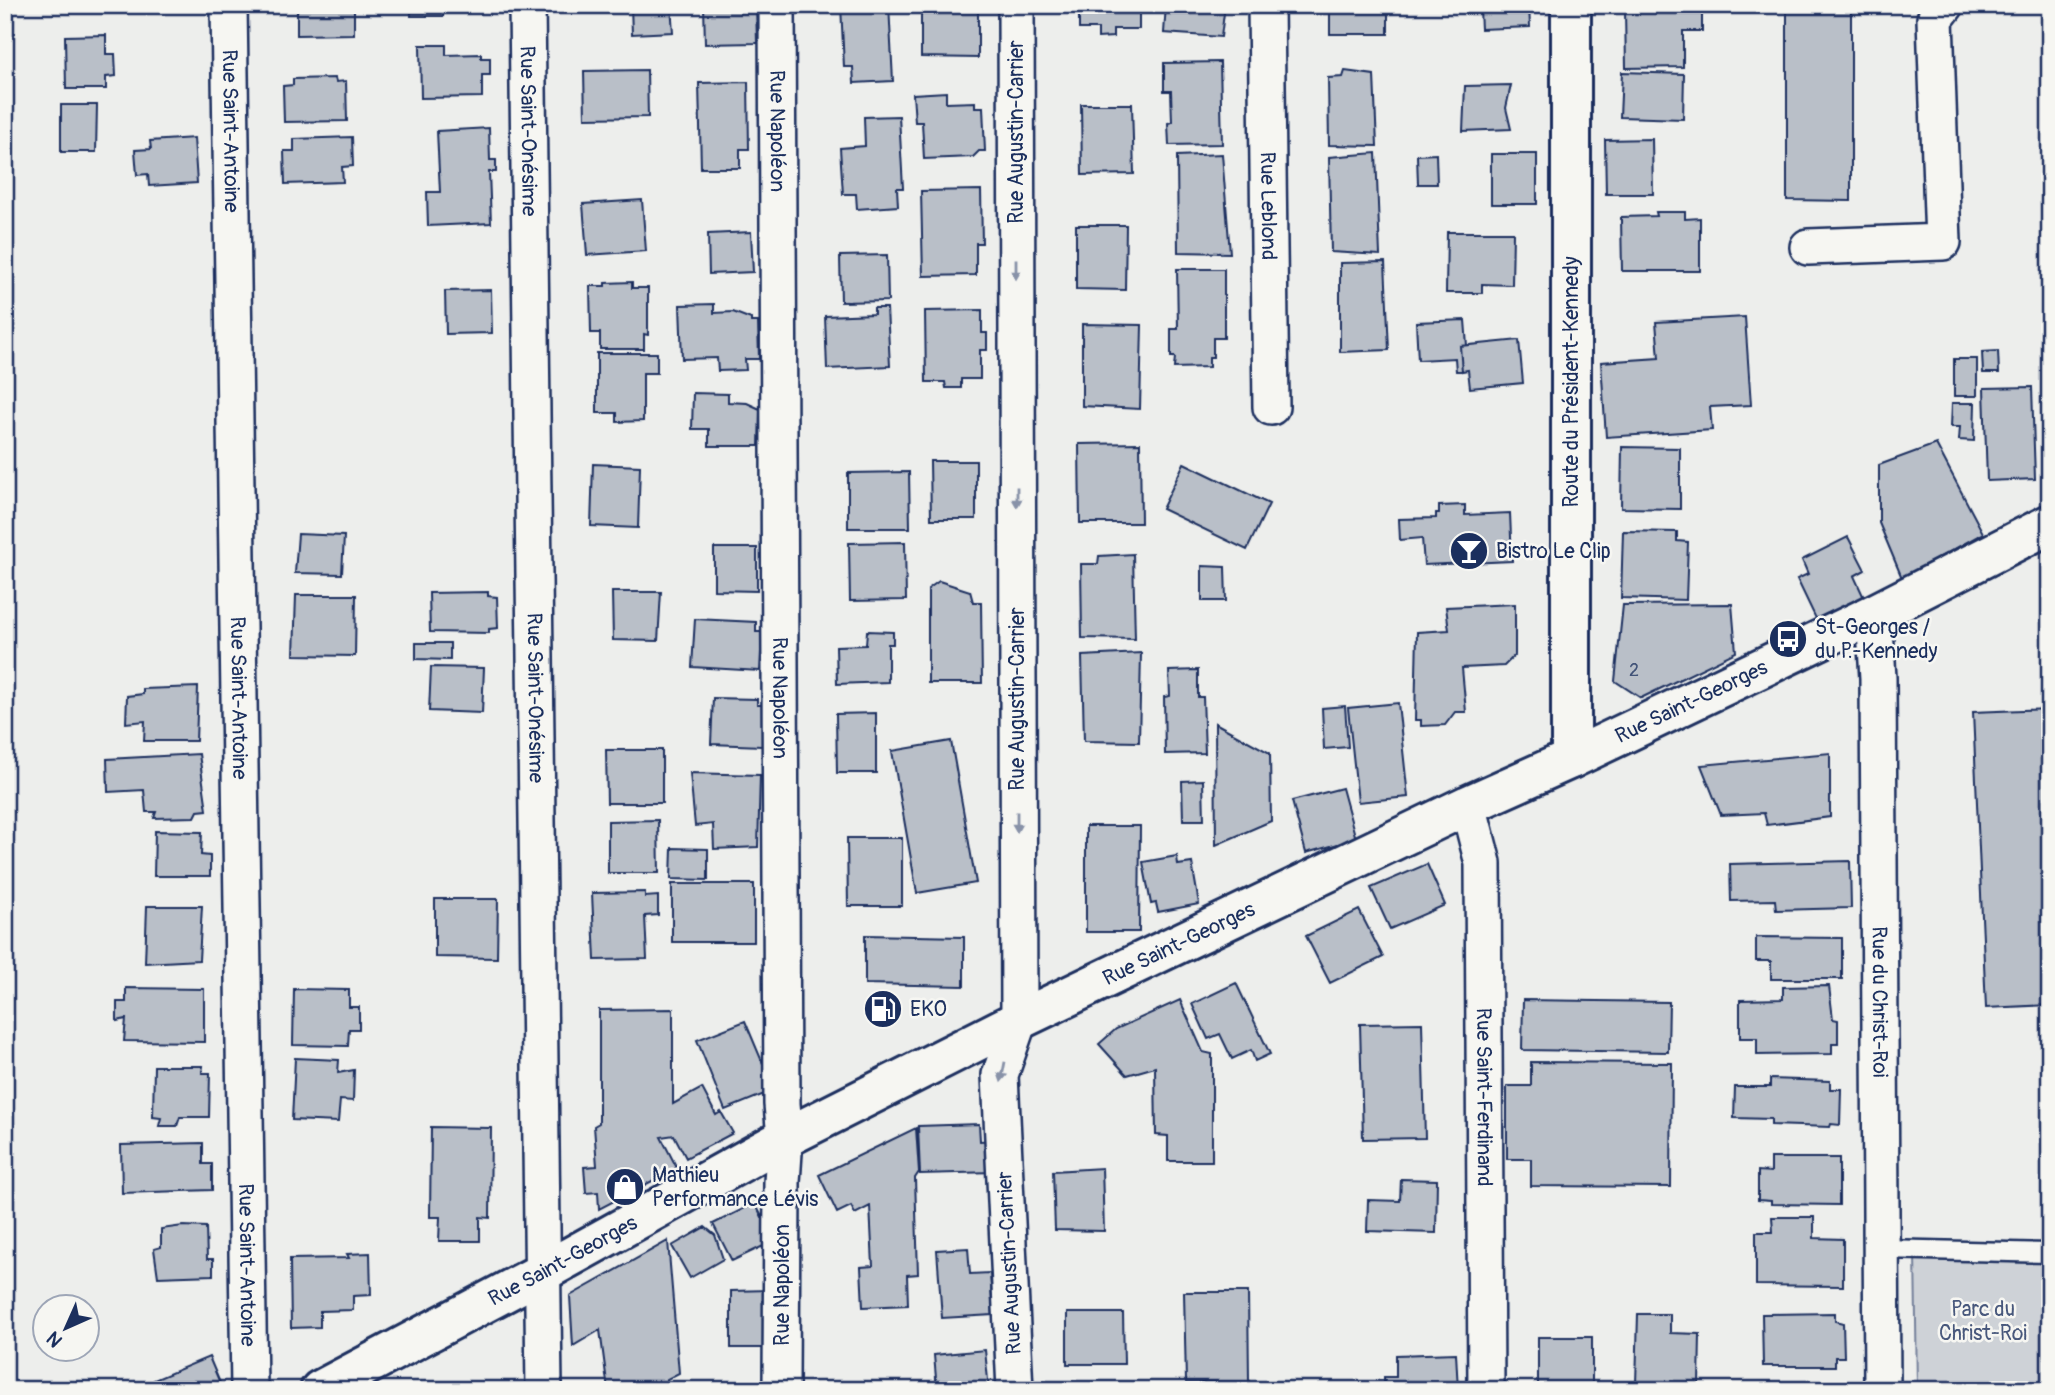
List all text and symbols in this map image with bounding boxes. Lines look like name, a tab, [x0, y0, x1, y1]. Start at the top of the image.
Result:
street label: Rue Augustin-Carrier	[1003, 40, 1030, 224]
street label: Rue Saint-Onésime	[514, 46, 543, 217]
street label: Rue Saint-Antoine	[216, 49, 245, 213]
street label: Rue Napoléon	[763, 70, 791, 192]
street label: Rue Leblond	[1254, 152, 1282, 260]
street label: Route du Président-Kennedy	[1558, 256, 1585, 508]
one-way arrow	[1011, 259, 1022, 281]
one-way arrow	[1011, 486, 1023, 508]
bar icon: Bistro Le Clip	[1448, 530, 1490, 572]
place label: Bistro Le Clip	[1496, 538, 1611, 565]
street label: Rue Augustin-Carrier	[1004, 607, 1031, 791]
street label: Rue Saint-Onésime	[520, 613, 550, 784]
place label: St-Georges / du P.-Kennedy	[1815, 614, 1938, 665]
street label: Rue Saint-Antoine	[224, 616, 253, 780]
bus stop icon: St-Georges / du P.-Kennedy	[1767, 618, 1809, 660]
street label: Rue Napoléon	[766, 637, 793, 759]
street label: Rue Saint-Georges	[1611, 654, 1773, 750]
house number: 2	[1629, 659, 1639, 682]
one-way arrow	[1011, 812, 1023, 834]
street label: Rue Saint-Georges	[1098, 896, 1260, 992]
street label: Rue du Christ-Roi	[1865, 926, 1893, 1078]
fuel station icon: EKO	[862, 988, 904, 1030]
place label: EKO	[910, 996, 947, 1023]
street label: Rue Saint-Ferdinand	[1470, 1008, 1498, 1187]
one-way arrow	[997, 1061, 1008, 1083]
place label: Mathieu Performance Lévis	[652, 1162, 819, 1213]
shop icon: Mathieu Performance Lévis	[604, 1166, 646, 1208]
street label: Rue Augustin-Carrier	[991, 1170, 1028, 1355]
street label: Rue Saint-Antoine	[232, 1183, 261, 1347]
street label: Rue Saint-Georges	[484, 1209, 643, 1313]
street label: Rue Napoléon	[769, 1224, 796, 1346]
north arrow	[32, 1294, 102, 1364]
park label: Parc du Christ-Roi	[1939, 1296, 2027, 1347]
text: N	[42, 1326, 68, 1352]

